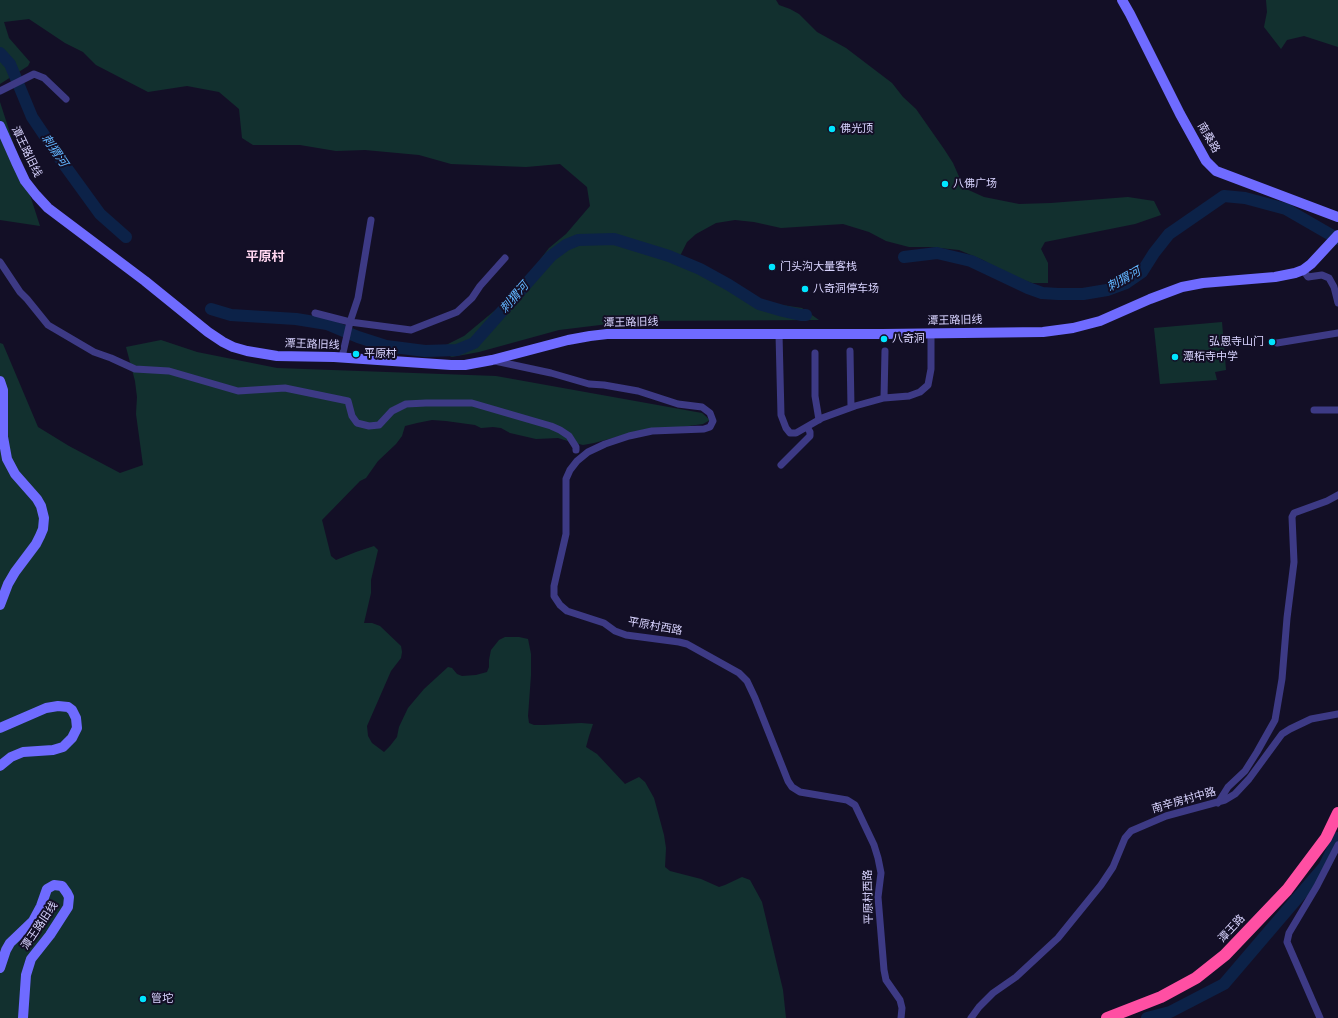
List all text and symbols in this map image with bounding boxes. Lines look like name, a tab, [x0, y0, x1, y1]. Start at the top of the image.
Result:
street label: 南桑路	[1194, 120, 1222, 156]
place label: 佛光顶	[840, 122, 873, 136]
street label: 潭王路旧线	[8, 124, 44, 180]
marker: 佛光顶	[827, 124, 837, 134]
water label: 刺猬河	[38, 132, 70, 170]
place label: 八佛广场	[953, 177, 997, 191]
marker: 八佛广场	[940, 179, 950, 189]
district label: 平原村	[246, 250, 284, 266]
place label: 门头沟大量客栈	[780, 260, 857, 274]
marker: 门头沟大量客栈	[767, 262, 777, 272]
water label: 刺猬河	[1105, 265, 1143, 295]
water label: 刺猬河	[498, 280, 532, 316]
place label: 八奇洞停车场	[813, 282, 879, 296]
marker: 八奇洞停车场	[800, 284, 810, 294]
street label: 潭王路旧线	[927, 314, 983, 328]
street label: 潭王路旧线	[603, 316, 659, 330]
place label: 八奇洞	[892, 332, 925, 346]
marker: 八奇洞	[879, 334, 889, 344]
place label: 弘恩寺山门	[1209, 335, 1264, 349]
street label: 潭王路旧线	[284, 337, 340, 353]
marker: 弘恩寺山门	[1267, 337, 1277, 347]
place label: 平原村	[364, 347, 397, 361]
marker: 平原村	[351, 349, 361, 359]
place label: 潭柘寺中学	[1183, 350, 1238, 364]
marker: 潭柘寺中学	[1170, 352, 1180, 362]
street label: 平原村西路	[627, 616, 683, 638]
street label: 南辛房村中路	[1150, 786, 1218, 816]
street label: 平原村西路	[862, 869, 876, 925]
street label: 潭王路旧线	[19, 900, 61, 952]
street label: 潭王路	[1216, 912, 1248, 946]
place label: 管坨	[151, 992, 173, 1006]
marker: 管坨	[138, 994, 148, 1004]

